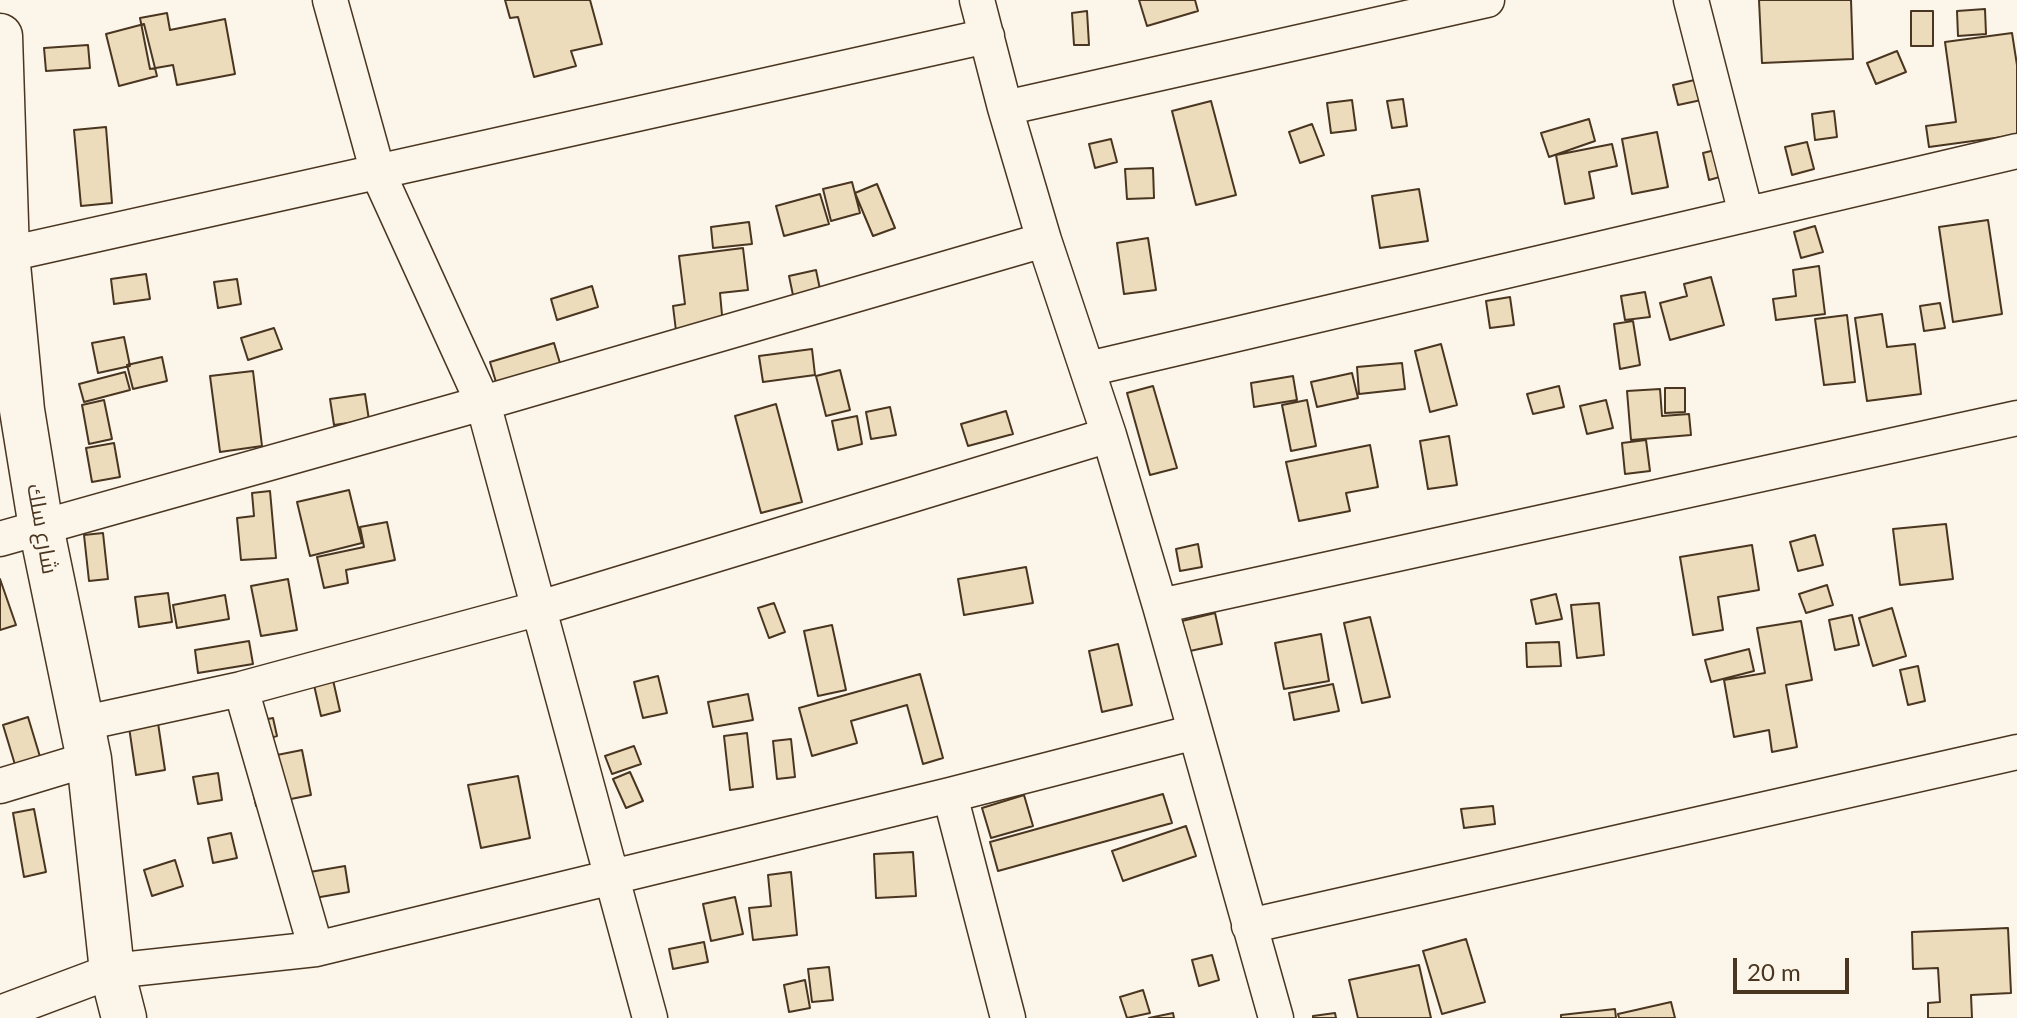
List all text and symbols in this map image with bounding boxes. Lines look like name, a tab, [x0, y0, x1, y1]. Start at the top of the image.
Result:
street label: شارع سلك	[21, 482, 63, 576]
scale bar	[1737, 942, 1853, 992]
text: 20 m	[1747, 957, 1801, 986]

